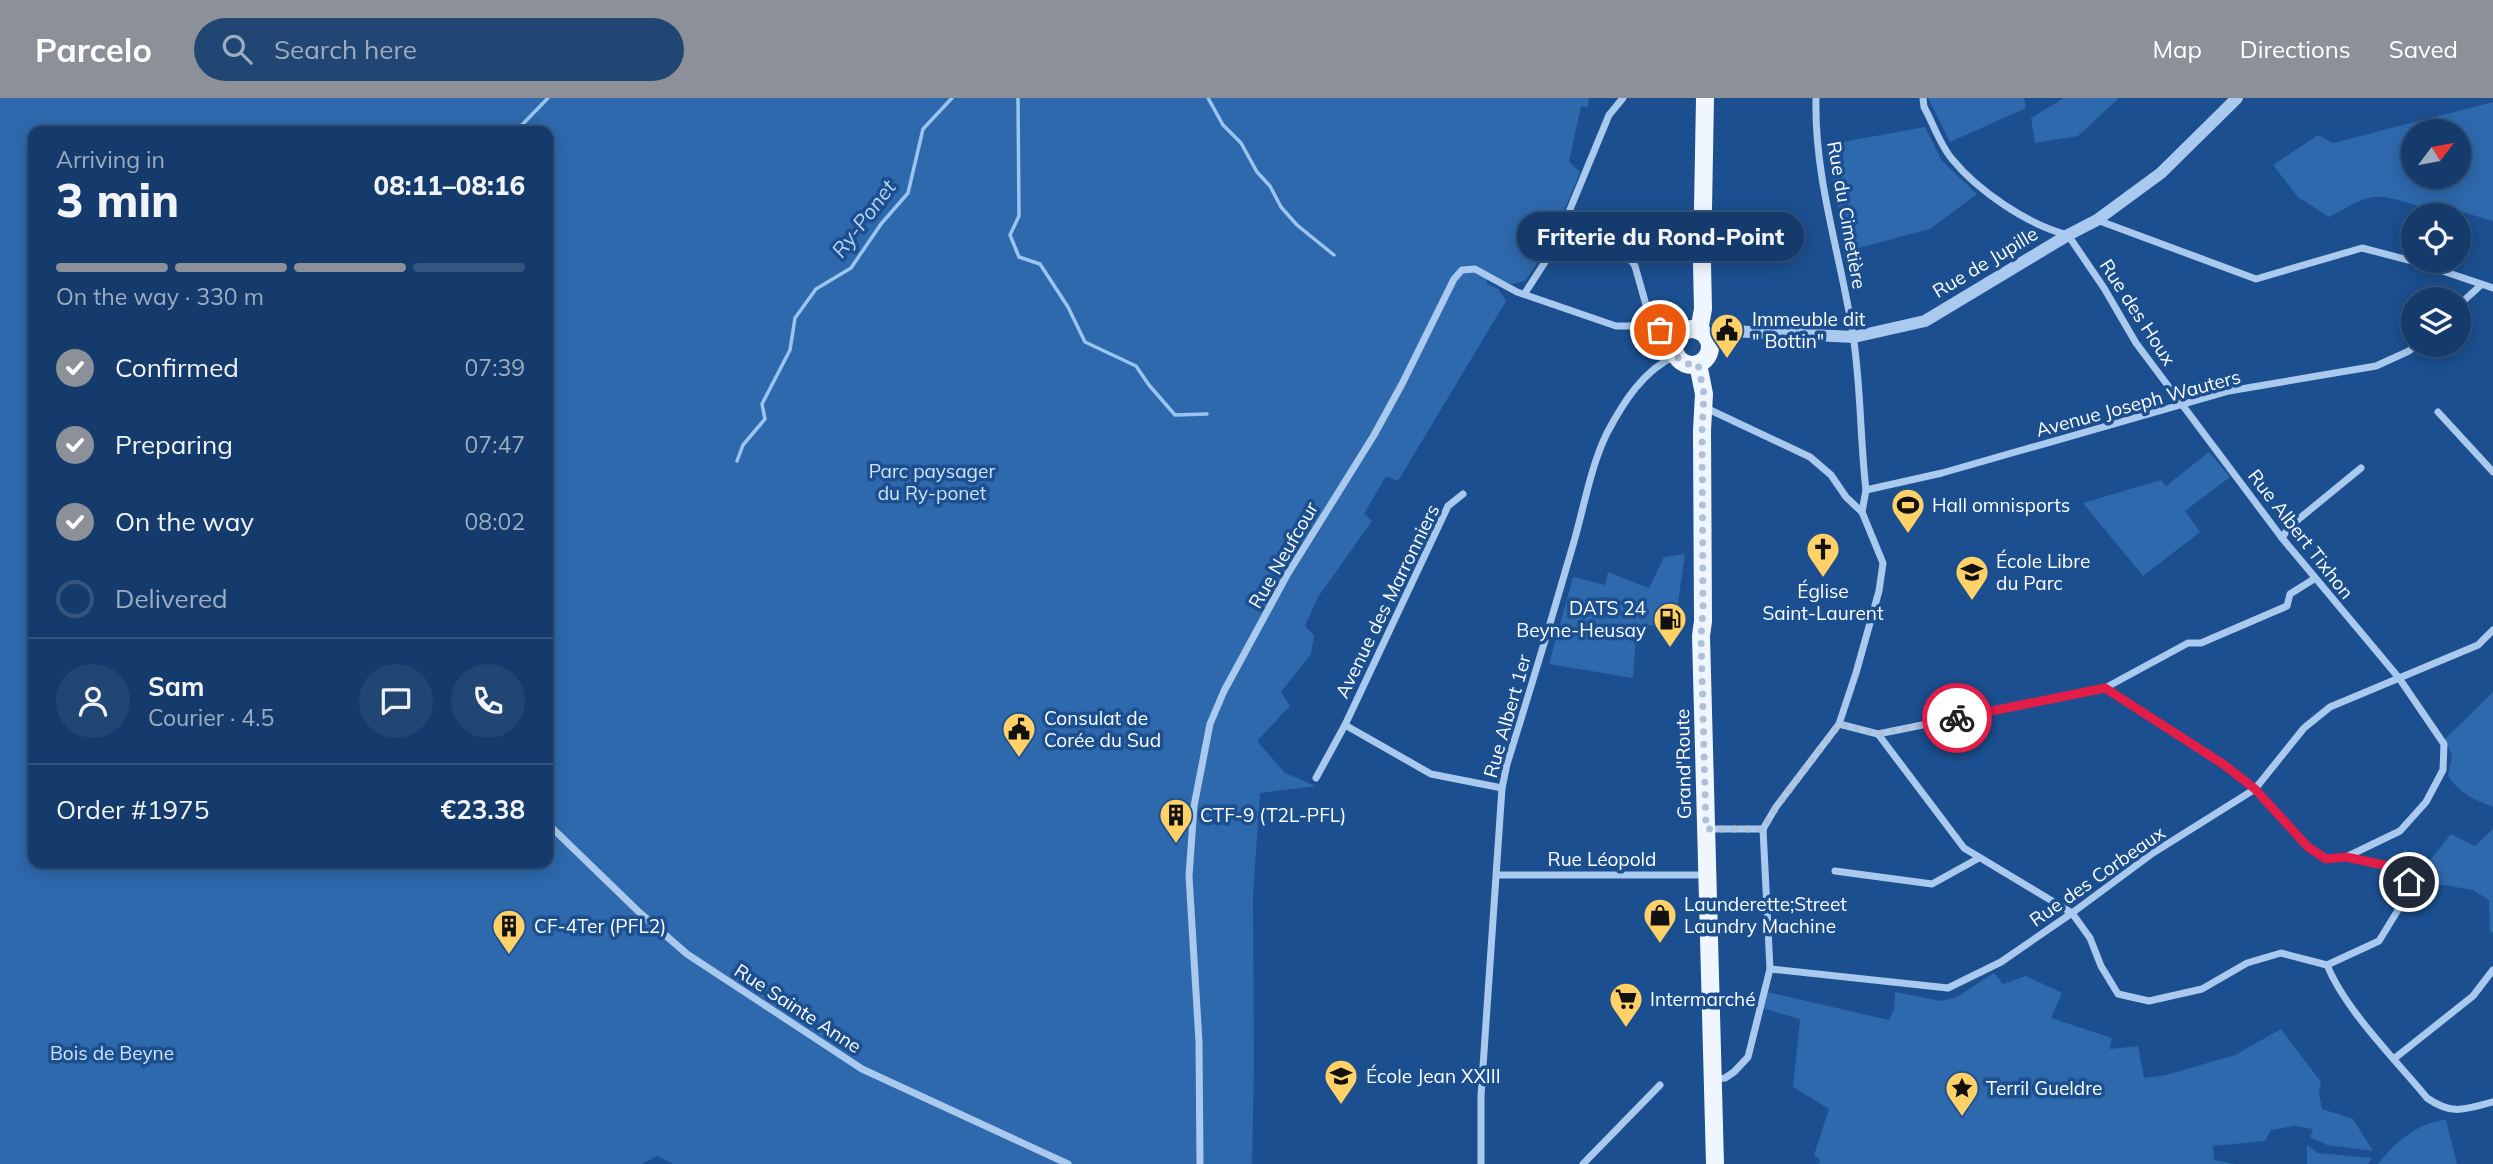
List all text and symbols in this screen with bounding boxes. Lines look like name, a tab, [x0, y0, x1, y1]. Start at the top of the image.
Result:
search box	[194, 18, 684, 81]
text: Parcelo	[35, 29, 152, 70]
icon: search	[218, 30, 256, 68]
text: Search here	[274, 33, 417, 66]
text: Map	[2152, 34, 2202, 64]
text: Directions	[2240, 34, 2351, 64]
text: Saved	[2389, 34, 2458, 64]
north arrow	[2401, 119, 2471, 189]
map controls	[2401, 119, 2471, 357]
street label: Rue du Cimetière	[1822, 139, 1872, 291]
text: Arriving in	[56, 145, 165, 174]
text: 08:11–08:16	[374, 169, 525, 202]
text: 3 min	[56, 171, 179, 229]
water label: Ry-Ponet	[826, 174, 901, 262]
button: locate	[2401, 203, 2471, 273]
callout: Friterie du Rond-Point	[1516, 211, 1803, 260]
street label: Rue de Jupille	[1928, 221, 2042, 303]
text: Friterie du Rond-Point	[1537, 222, 1784, 251]
street label: Rue des Houx	[2095, 254, 2181, 370]
text: On the way · 330 m	[56, 282, 264, 311]
button: layers	[2401, 287, 2471, 357]
pin	[1630, 300, 1690, 360]
place label: Immeuble dit " Bottin"	[1752, 307, 1866, 353]
icon: bag	[1641, 311, 1679, 349]
public building icon: Immeuble dit " Bottin"	[1708, 311, 1746, 360]
icon: check	[56, 349, 94, 387]
text: Confirmed	[115, 351, 239, 384]
text: 07:39	[465, 353, 525, 382]
street label: Avenue Joseph Wauters	[2033, 364, 2243, 442]
icon: check	[56, 426, 94, 464]
text: Preparing	[115, 428, 233, 461]
text: 07:47	[465, 430, 525, 459]
park label: Parc paysager du Ry-ponet	[869, 459, 995, 505]
street label: Rue Albert Tixhon	[2243, 464, 2359, 604]
sports icon: Hall omnisports	[1889, 486, 1927, 535]
place label: Hall omnisports	[1932, 493, 2070, 517]
street label: Rue Neufcour	[1243, 497, 1323, 613]
street label: Avenue des Marronniers	[1330, 500, 1444, 702]
icon: check	[56, 503, 94, 541]
text: On the way	[115, 505, 254, 538]
text: 08:02	[465, 507, 525, 536]
church icon: Église Saint-Laurent	[1804, 530, 1842, 579]
place label: École Libre du Parc	[1996, 549, 2090, 595]
school or university icon: École Libre du Parc	[1953, 553, 1991, 602]
place label: Église Saint-Laurent	[1762, 579, 1884, 625]
text: Delivered	[115, 582, 228, 615]
place label: DATS 24 Beyne-Heusay	[1516, 596, 1646, 642]
fuel station icon: DATS 24 Beyne-Heusay	[1651, 600, 1689, 649]
street label: Rue Albert 1er	[1478, 651, 1536, 780]
button: person	[56, 664, 130, 738]
button: chat	[359, 664, 433, 738]
button: phone	[451, 664, 525, 738]
text: Sam	[148, 670, 204, 703]
courier	[1922, 683, 1992, 753]
icon: bike	[1938, 699, 1976, 737]
text: Courier · 4.5	[148, 703, 274, 732]
place label: Consulat de Corée du Sud	[1044, 706, 1161, 752]
street label: Grand'Route	[1670, 709, 1696, 819]
public building icon: Consulat de Corée du Sud	[1000, 710, 1038, 759]
text: Order #1975	[56, 793, 209, 826]
text: €23.38	[441, 793, 525, 826]
building icon: CTF-9 (T2L-PFL)	[1157, 796, 1195, 845]
place label: CTF-9 (T2L-PFL)	[1200, 803, 1346, 827]
street label: Rue des Corbeaux	[2025, 820, 2169, 932]
street label: Rue Léopold	[1547, 847, 1657, 871]
pin	[2379, 852, 2439, 912]
icon: home	[2390, 863, 2428, 901]
place label: Launderette;Street Laundry Machine	[1684, 892, 1847, 938]
shop icon: Launderette;Street Laundry Machine	[1641, 896, 1679, 945]
building icon: CF-4Ter (PFL2)	[490, 907, 528, 956]
place label: CF-4Ter (PFL2)	[534, 914, 666, 938]
street label: Rue Sainte Anne	[730, 958, 866, 1058]
supermarket icon: Intermarché	[1607, 980, 1645, 1029]
place label: Intermarché	[1650, 987, 1756, 1011]
park label: Bois de Beyne	[50, 1041, 174, 1065]
school or university icon: École Jean XXIII	[1322, 1057, 1360, 1106]
place label: École Jean XXIII	[1366, 1064, 1501, 1088]
place icon: Terril Gueldre	[1943, 1069, 1981, 1118]
place label: Terril Gueldre	[1986, 1076, 2102, 1100]

